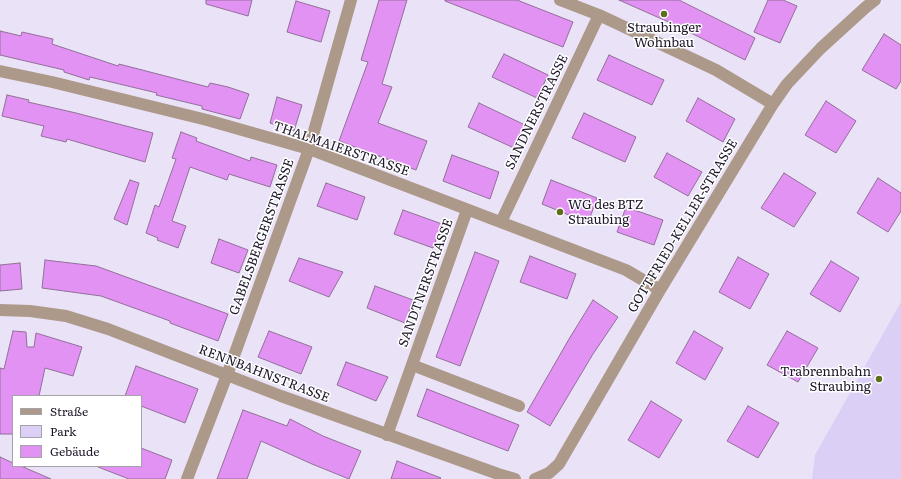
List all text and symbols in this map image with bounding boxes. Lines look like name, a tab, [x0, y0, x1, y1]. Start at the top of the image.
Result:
marker: Straubinger Wohnbau	[659, 9, 669, 19]
place label: Straubinger Wohnbau	[627, 20, 701, 51]
street label: SANDNERSTRASSE	[502, 52, 572, 172]
street label: THALMAIERSTRASSE	[271, 118, 411, 180]
street label: GOTTFRIED-KELLER-STRASSE	[625, 136, 741, 316]
street label: GABELSBERGERSTRASSE	[226, 157, 298, 317]
place label: WG des BTZ Straubing	[568, 197, 643, 228]
marker: WG des BTZ Straubing	[555, 207, 565, 217]
street label: SANDTNERSTRASSE	[396, 217, 456, 349]
street label: RENNBAHNSTRASSE	[196, 342, 332, 406]
place label: Trabrennbahn Straubing	[780, 364, 871, 395]
marker: Trabrennbahn Straubing	[874, 374, 884, 384]
legend	[12, 395, 142, 467]
text: Straße	[50, 402, 88, 420]
text: Park	[50, 422, 76, 440]
text: Gebäude	[50, 442, 99, 460]

